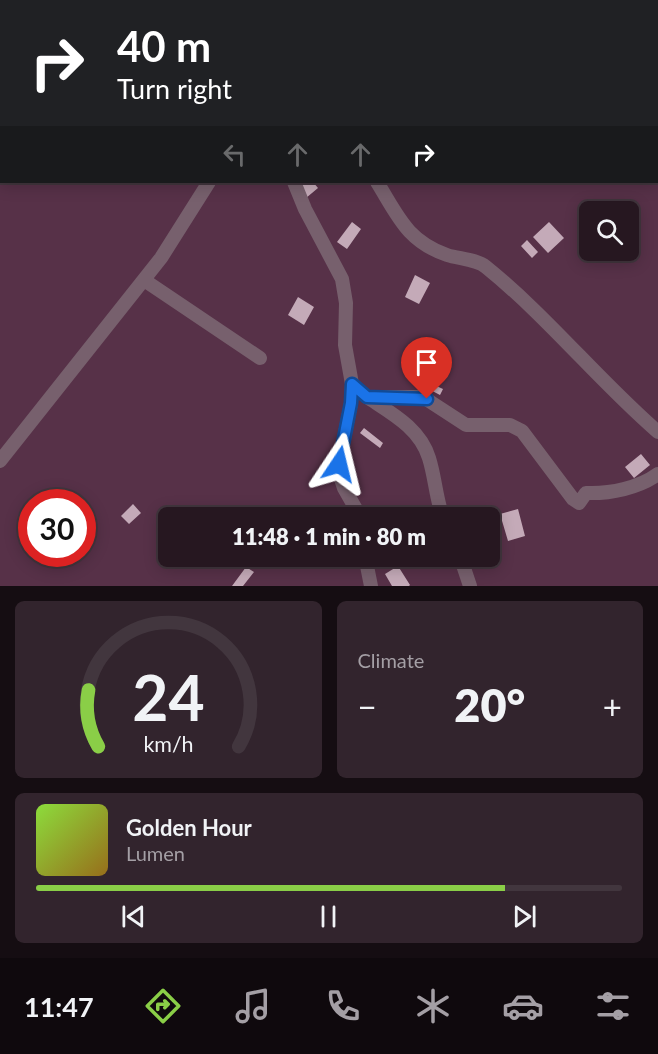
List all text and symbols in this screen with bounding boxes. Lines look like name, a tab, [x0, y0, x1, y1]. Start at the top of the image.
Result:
text: 40 m	[117, 21, 211, 71]
icon: right	[18, 24, 96, 102]
text: Turn right	[117, 72, 232, 105]
icon: left	[218, 138, 251, 171]
icon: ahead	[281, 138, 314, 171]
icon: ahead	[344, 138, 377, 171]
icon: right	[407, 138, 440, 171]
map controls	[579, 201, 639, 261]
button: search	[579, 201, 639, 261]
pin	[401, 337, 452, 399]
icon: arrive	[410, 346, 443, 379]
position arrow	[307, 432, 371, 496]
speed limit sign: 30	[18, 489, 96, 567]
text: 11:48 · 1 min · 80 m	[232, 523, 426, 550]
text: Climate	[358, 648, 424, 672]
text: 24	[132, 659, 204, 734]
text: 20°	[454, 678, 525, 732]
text: −	[358, 686, 377, 726]
text: +	[603, 686, 622, 726]
text: km/h	[143, 731, 193, 757]
text: Golden Hour	[126, 814, 252, 841]
text: Lumen	[126, 841, 185, 865]
icon: previous	[117, 900, 150, 933]
icon: pause	[312, 900, 345, 933]
icon: next	[508, 900, 541, 933]
icon: directions	[142, 985, 184, 1027]
icon: music	[232, 985, 274, 1027]
icon: phone	[322, 985, 364, 1027]
icon: climate	[412, 985, 454, 1027]
icon: car	[502, 985, 544, 1027]
icon: filters	[592, 985, 634, 1027]
text: 11:47	[24, 990, 94, 1023]

